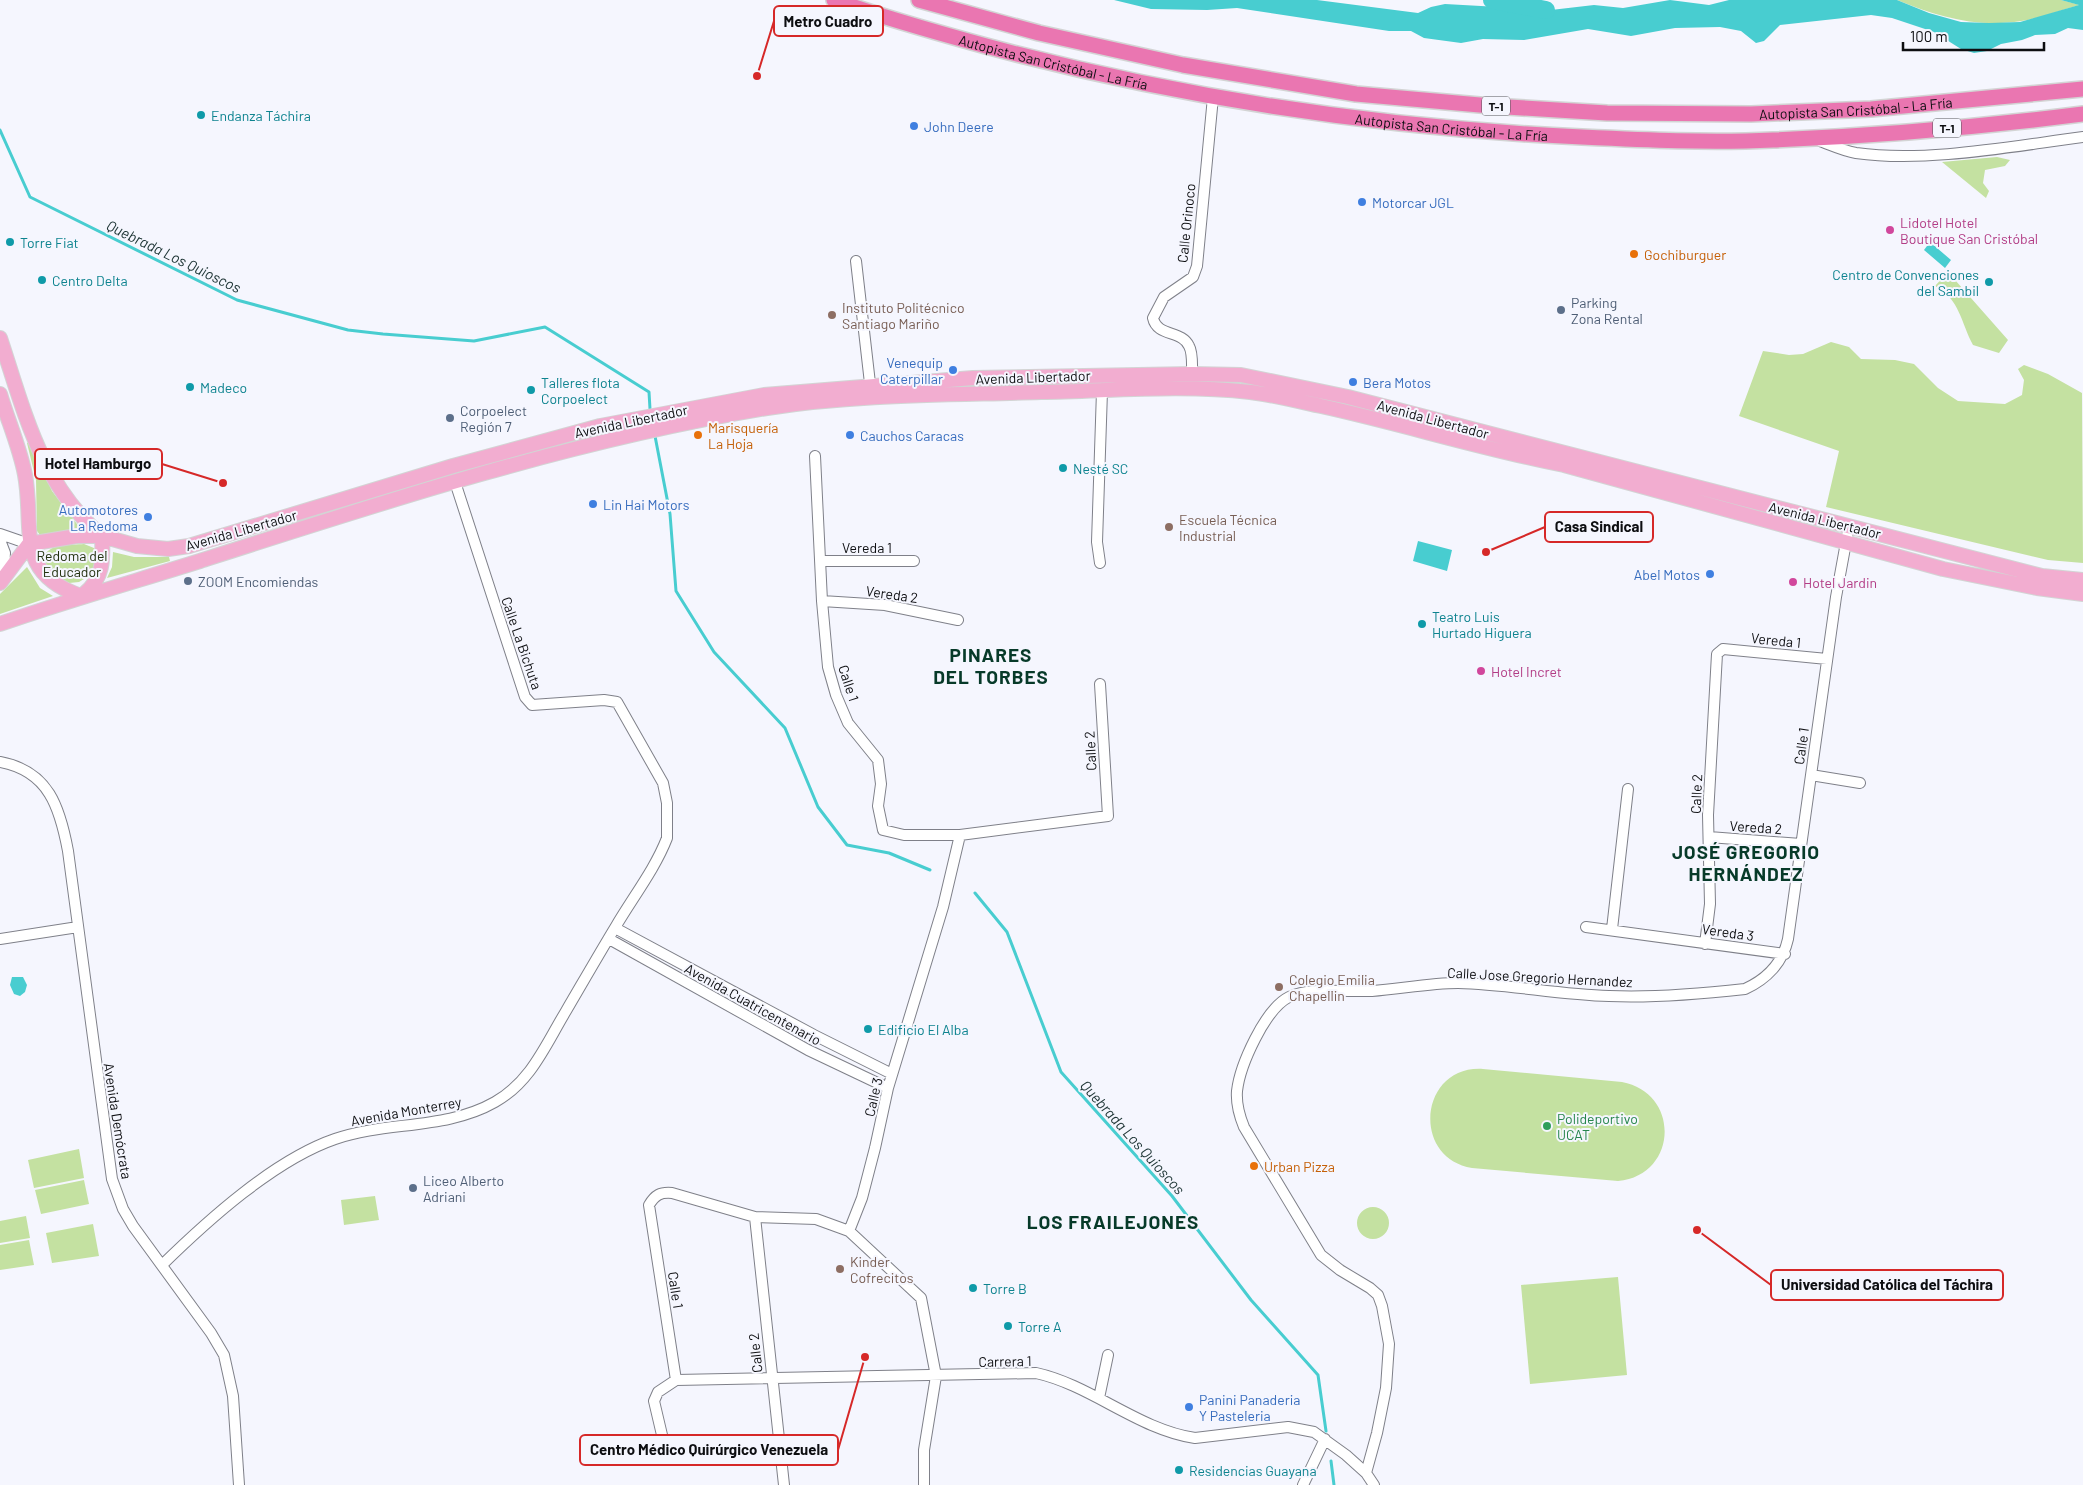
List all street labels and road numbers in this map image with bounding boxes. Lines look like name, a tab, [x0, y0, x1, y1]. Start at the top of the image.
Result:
street label: Autopista San Cristóbal - La Fría	[957, 30, 1149, 92]
street label: Autopista San Cristóbal - La Fría	[1759, 93, 1953, 122]
road number: T-1	[1482, 96, 1510, 115]
street label: Autopista San Cristóbal - La Fría	[1354, 109, 1549, 144]
road number: T-1	[1933, 119, 1961, 138]
street label: Calle Orinoco	[1173, 183, 1199, 263]
street label: Avenida Libertador	[975, 366, 1091, 388]
street label: Avenida Libertador	[1375, 396, 1491, 442]
street label: Avenida Libertador	[573, 401, 689, 441]
street label: Avenida Libertador	[1767, 498, 1883, 542]
street label: Avenida Libertador	[183, 506, 299, 554]
street label: Vereda 1	[842, 539, 892, 556]
street label: Vereda 2	[865, 582, 919, 606]
street label: Calle La Bichuta	[498, 594, 546, 692]
street label: Vereda 1	[1750, 629, 1802, 651]
street label: Calle 1	[835, 663, 863, 703]
street label: Calle 1	[1790, 726, 1812, 766]
street label: Calle 2	[1080, 731, 1100, 771]
street label: Calle 2	[1687, 774, 1705, 814]
street label: Vereda 2	[1729, 817, 1783, 837]
street label: Vereda 3	[1701, 920, 1755, 944]
street label: Avenida Cuatricentenario	[682, 959, 824, 1049]
street label: Calle Jose Gregorio Hernandez	[1447, 964, 1633, 990]
street label: Avenida Demócrata	[100, 1062, 136, 1180]
street label: Calle 3	[860, 1076, 886, 1118]
street label: Avenida Monterrey	[349, 1093, 463, 1129]
street label: Calle 1	[665, 1270, 687, 1310]
street label: Calle 2	[744, 1332, 766, 1374]
street label: Carrera 1	[978, 1352, 1032, 1370]

